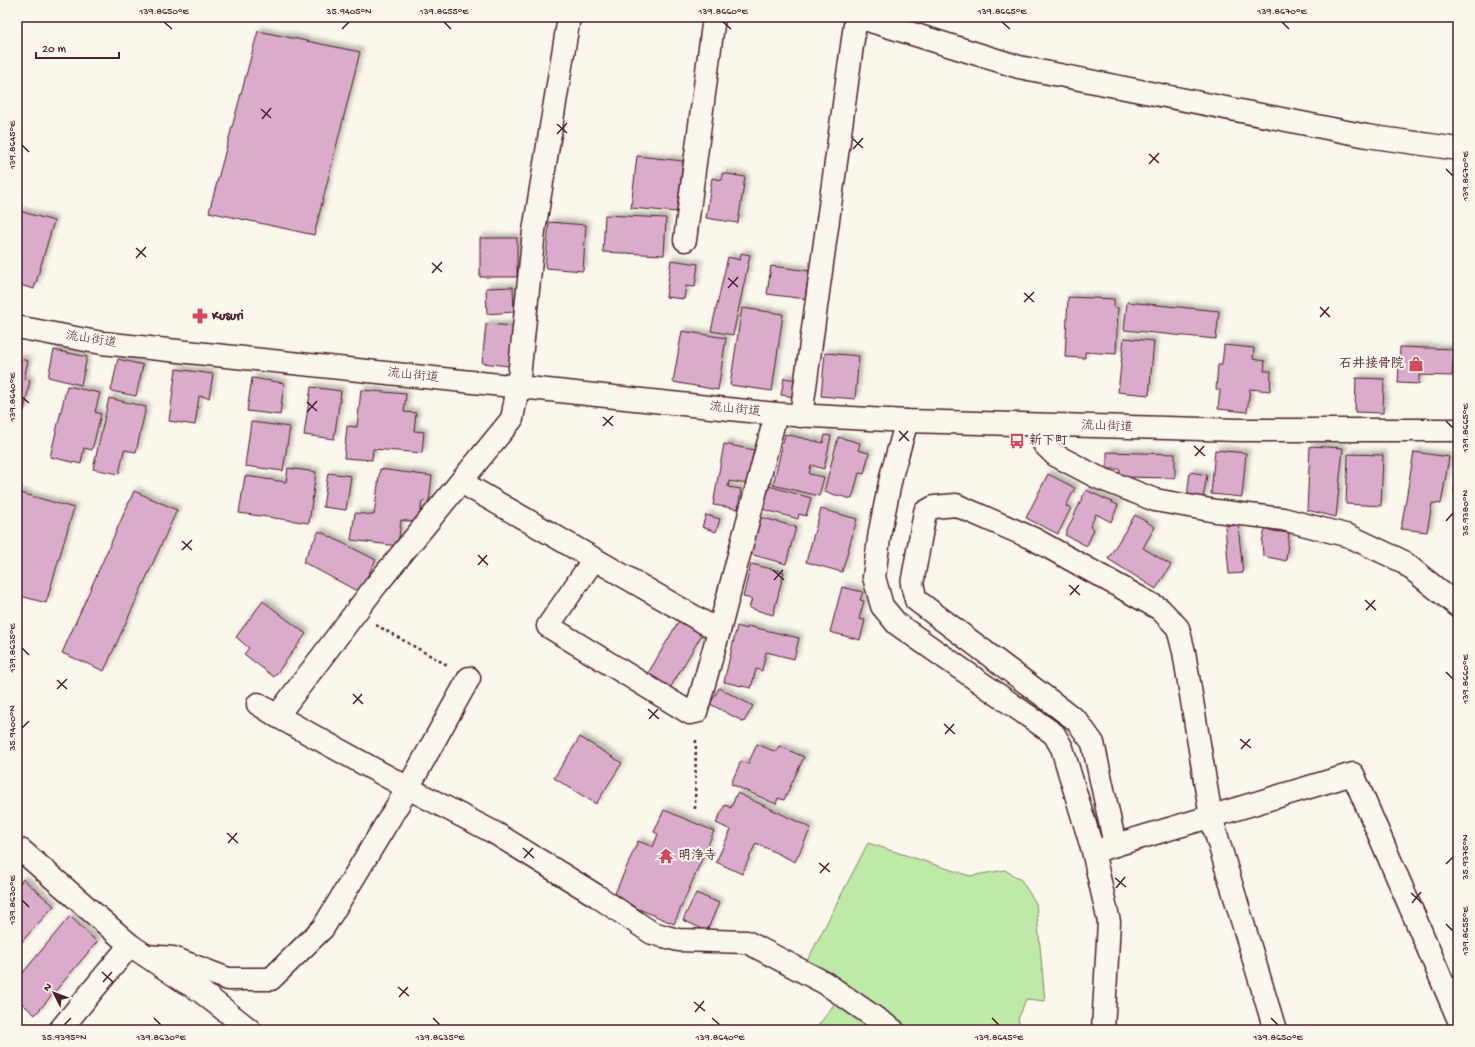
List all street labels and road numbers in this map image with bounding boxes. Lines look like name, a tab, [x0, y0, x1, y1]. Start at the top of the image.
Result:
street label: 流山街道	[64, 328, 118, 351]
street label: 流山街道	[386, 365, 440, 386]
street label: 流山街道	[708, 399, 762, 420]
street label: 流山街道	[1081, 418, 1133, 435]

